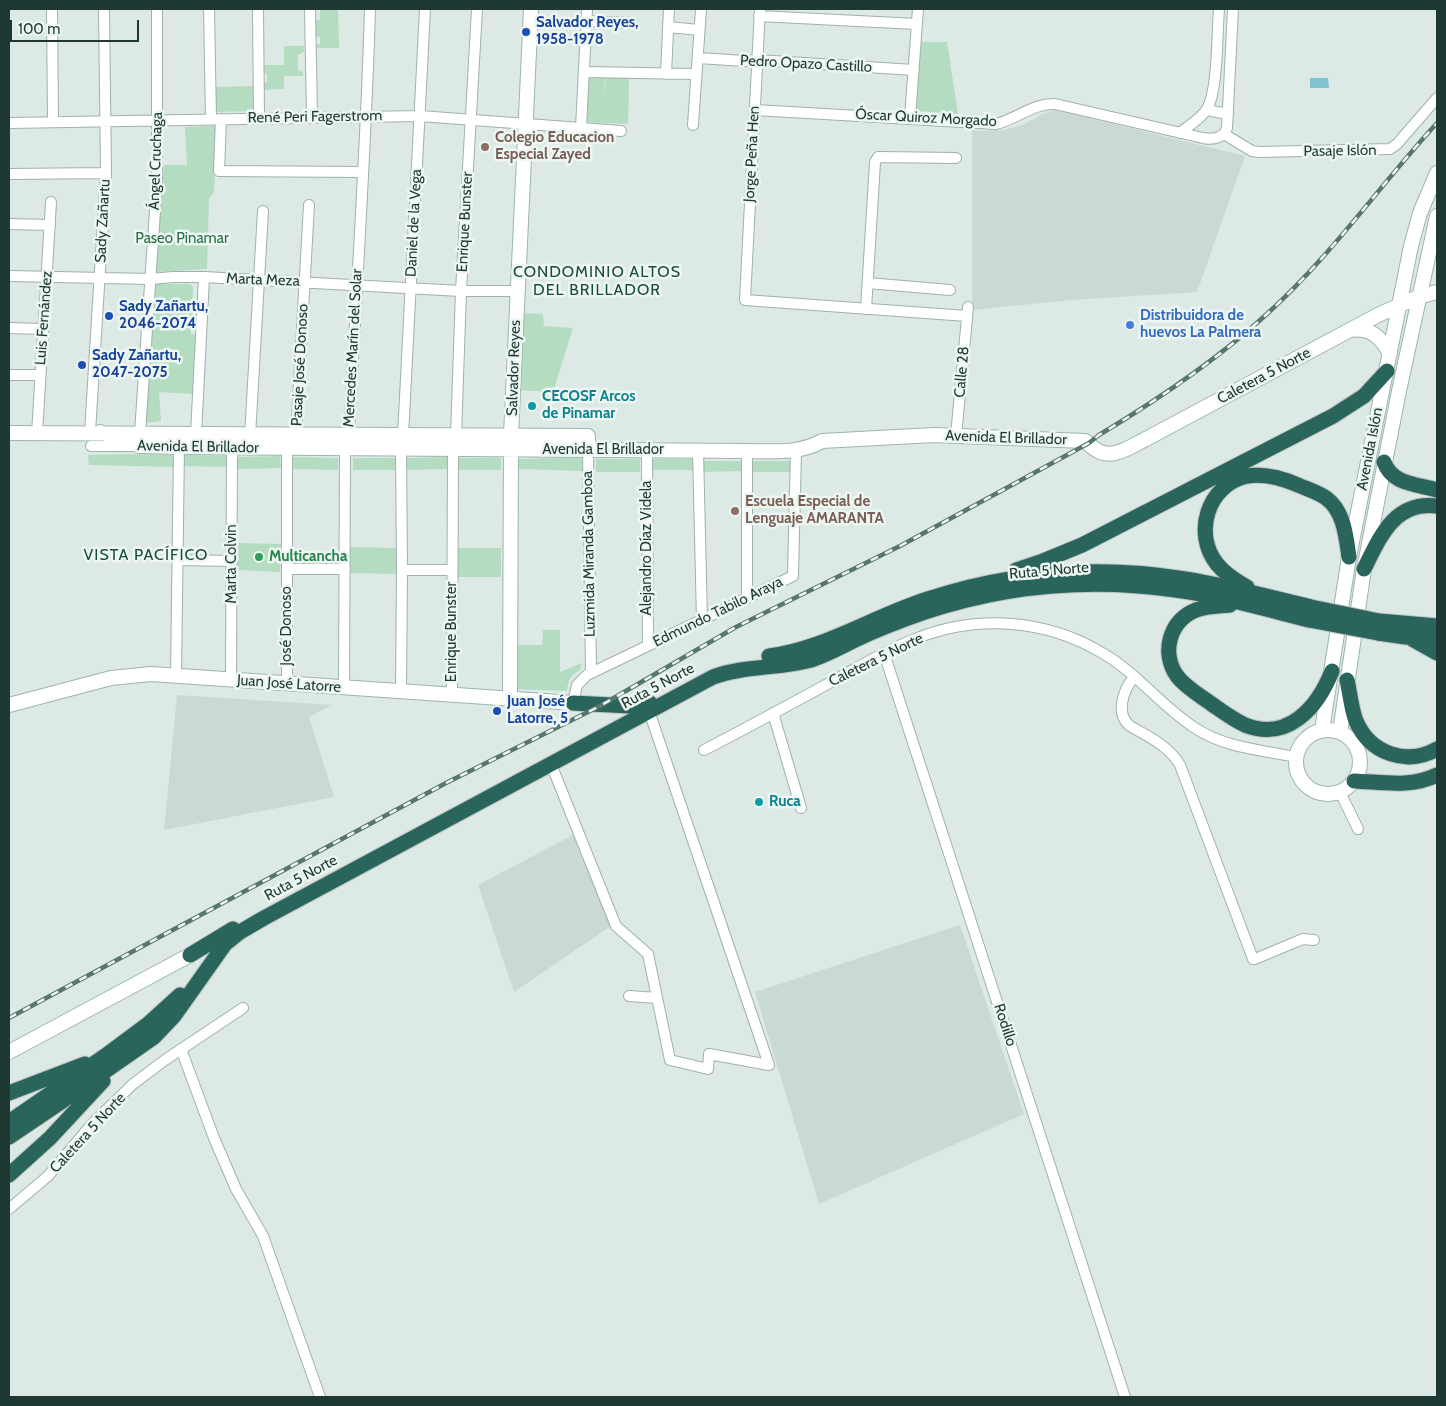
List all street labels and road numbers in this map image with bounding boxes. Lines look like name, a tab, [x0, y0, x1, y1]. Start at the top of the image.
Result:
street label: Pedro Opazo Castillo	[740, 52, 872, 76]
street label: Jorge Peña Hen	[740, 105, 764, 203]
street label: Óscar Quiroz Morgado	[855, 105, 997, 131]
street label: René Peri Fagerstrom	[248, 107, 382, 127]
street label: Ángel Cruchaga	[145, 112, 167, 210]
street label: Pasaje Islón	[1303, 141, 1377, 161]
street label: Daniel de la Vega	[402, 168, 426, 278]
street label: Enrique Bunster	[453, 171, 477, 273]
street label: Sady Zañartu	[92, 179, 114, 263]
street label: Mercedes Marín del Solar	[340, 268, 366, 428]
street label: Luis Fernández	[32, 270, 56, 366]
street label: Marta Meza	[226, 270, 300, 290]
street label: Pasaje José Donoso	[288, 303, 312, 427]
street label: Salvador Reyes	[503, 320, 525, 416]
street label: Caletera 5 Norte	[1214, 344, 1314, 408]
street label: Calle 28	[951, 346, 973, 398]
street label: Avenida Islón	[1353, 406, 1387, 492]
street label: Avenida El Brillador	[945, 427, 1067, 449]
street label: Avenida El Brillador	[137, 437, 259, 457]
street label: Avenida El Brillador	[542, 441, 664, 459]
street label: Luzmida Miranda Gamboa	[579, 471, 599, 637]
street label: Alejandro Díaz Videla	[638, 481, 656, 615]
street label: Marta Colvin	[223, 524, 241, 604]
street label: Ruta 5 Norte	[1008, 559, 1090, 583]
street label: Edmundo Tabilo Araya	[650, 573, 786, 651]
street label: Enrique Bunster	[443, 582, 461, 682]
street label: José Donoso	[278, 586, 296, 666]
street label: Caletera 5 Norte	[826, 629, 926, 691]
street label: Ruta 5 Norte	[619, 659, 697, 713]
street label: Juan José Latorre	[236, 671, 342, 697]
street label: Ruta 5 Norte	[262, 851, 340, 905]
street label: Rodillo	[990, 1001, 1020, 1049]
street label: Caletera 5 Norte	[46, 1089, 130, 1177]

